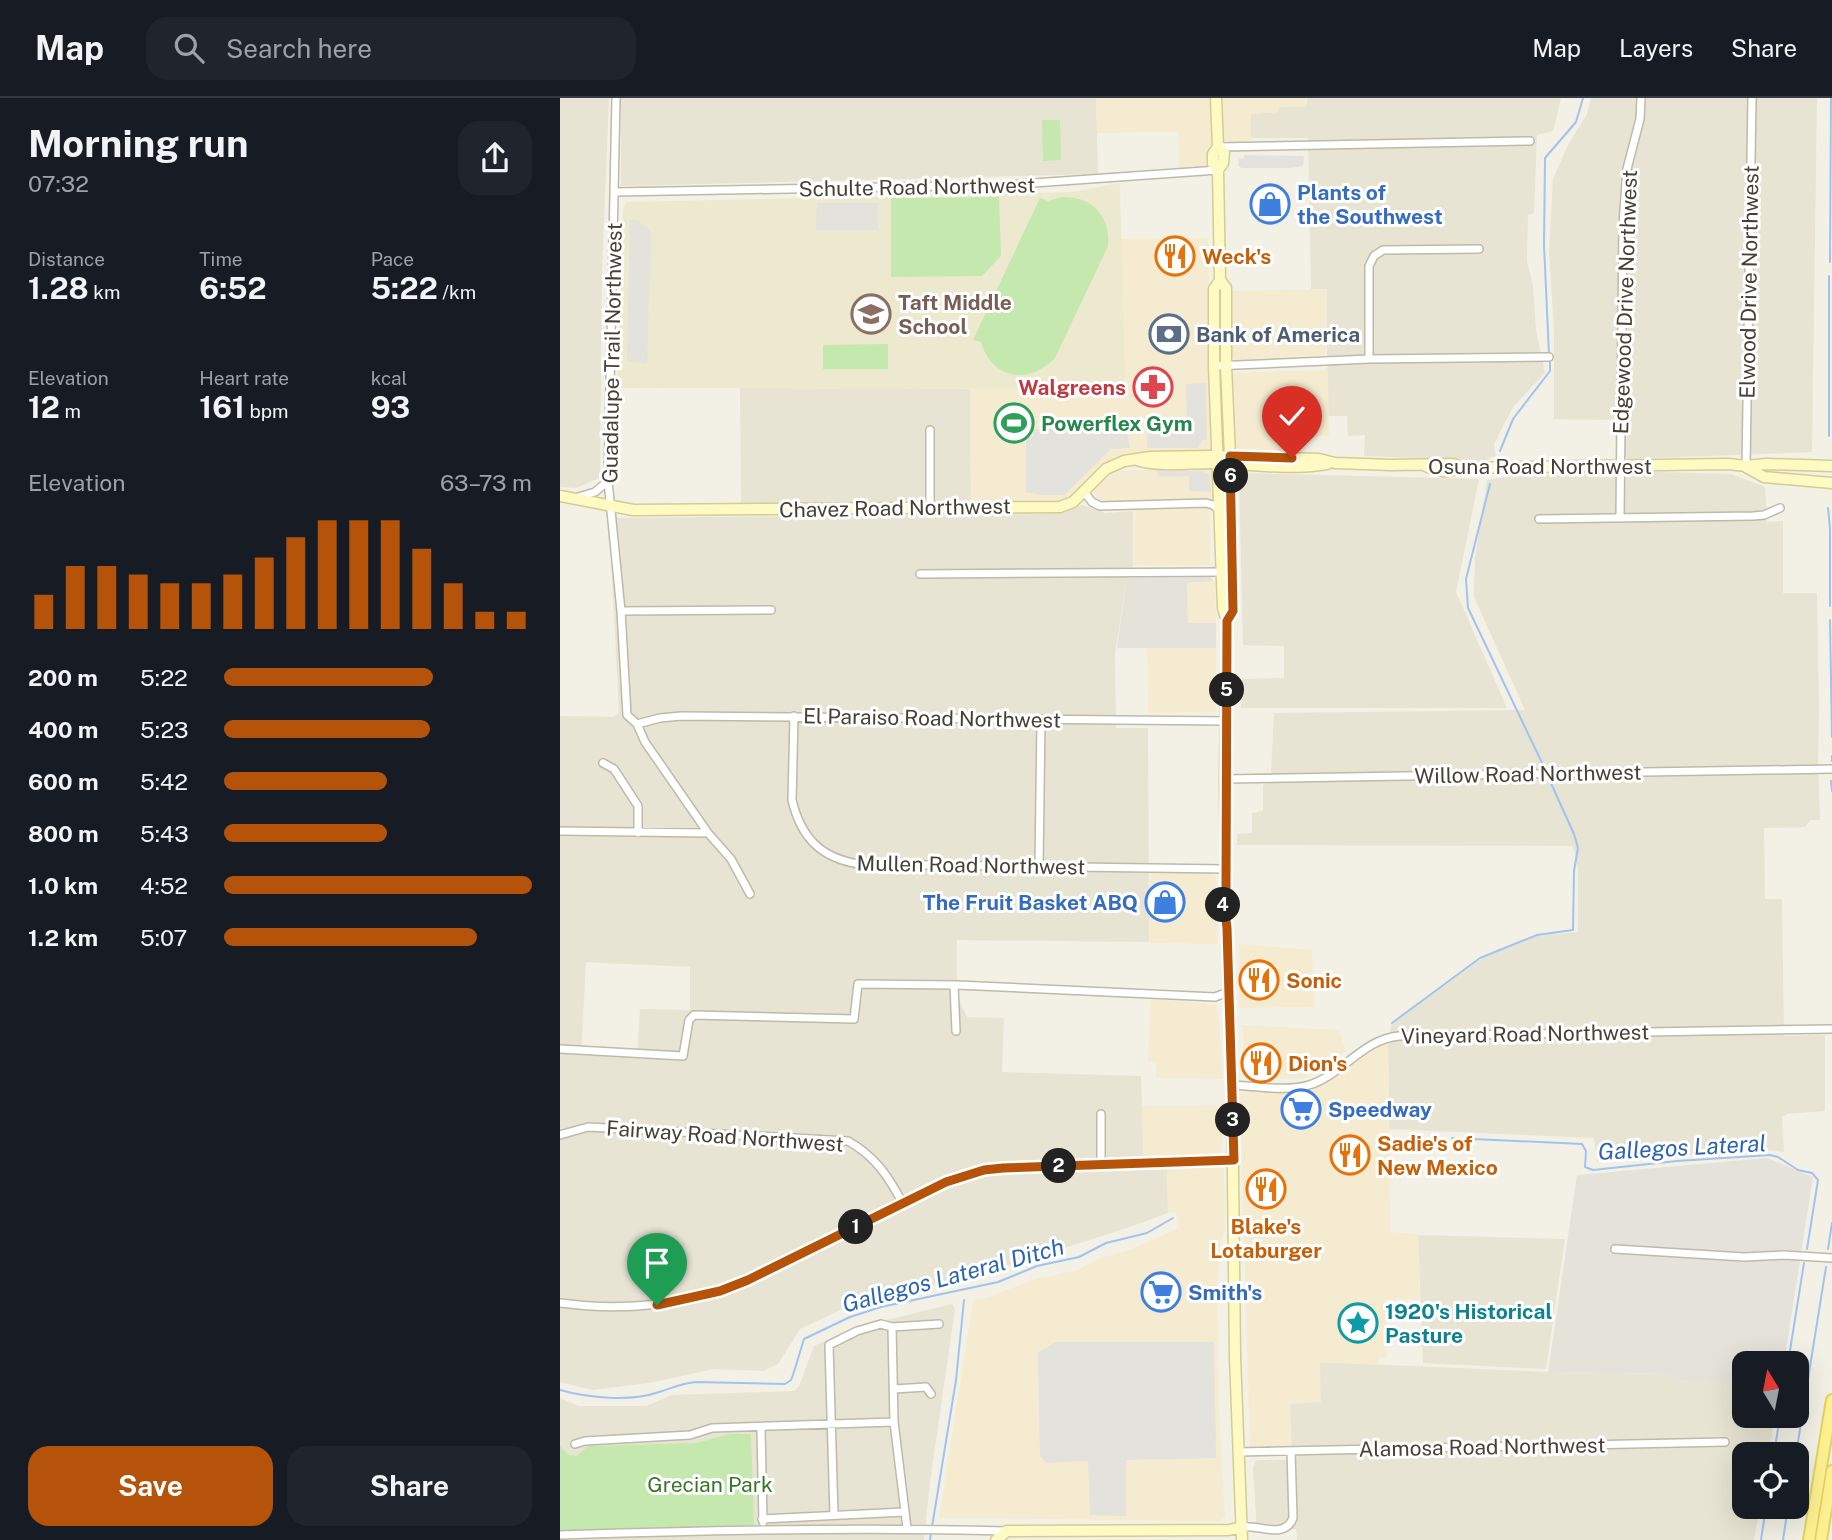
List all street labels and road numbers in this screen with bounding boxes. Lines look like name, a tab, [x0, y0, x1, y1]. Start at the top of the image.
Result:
street label: Elwood Drive Northwest	[1734, 165, 1764, 399]
street label: Edgewood Drive Northwest	[1608, 169, 1642, 435]
street label: Schulte Road Northwest	[798, 172, 1036, 202]
street label: Guadalupe Trail Northwest	[597, 222, 627, 484]
street label: Osuna Road Northwest	[1428, 454, 1652, 479]
street label: Chavez Road Northwest	[779, 493, 1011, 523]
street label: El Paraiso Road Northwest	[803, 703, 1061, 733]
street label: Willow Road Northwest	[1414, 760, 1642, 788]
street label: Mullen Road Northwest	[856, 851, 1086, 879]
street label: Vineyard Road Northwest	[1401, 1019, 1649, 1049]
street label: Fairway Road Northwest	[605, 1115, 845, 1157]
street label: Alamosa Road Northwest	[1358, 1432, 1606, 1462]

